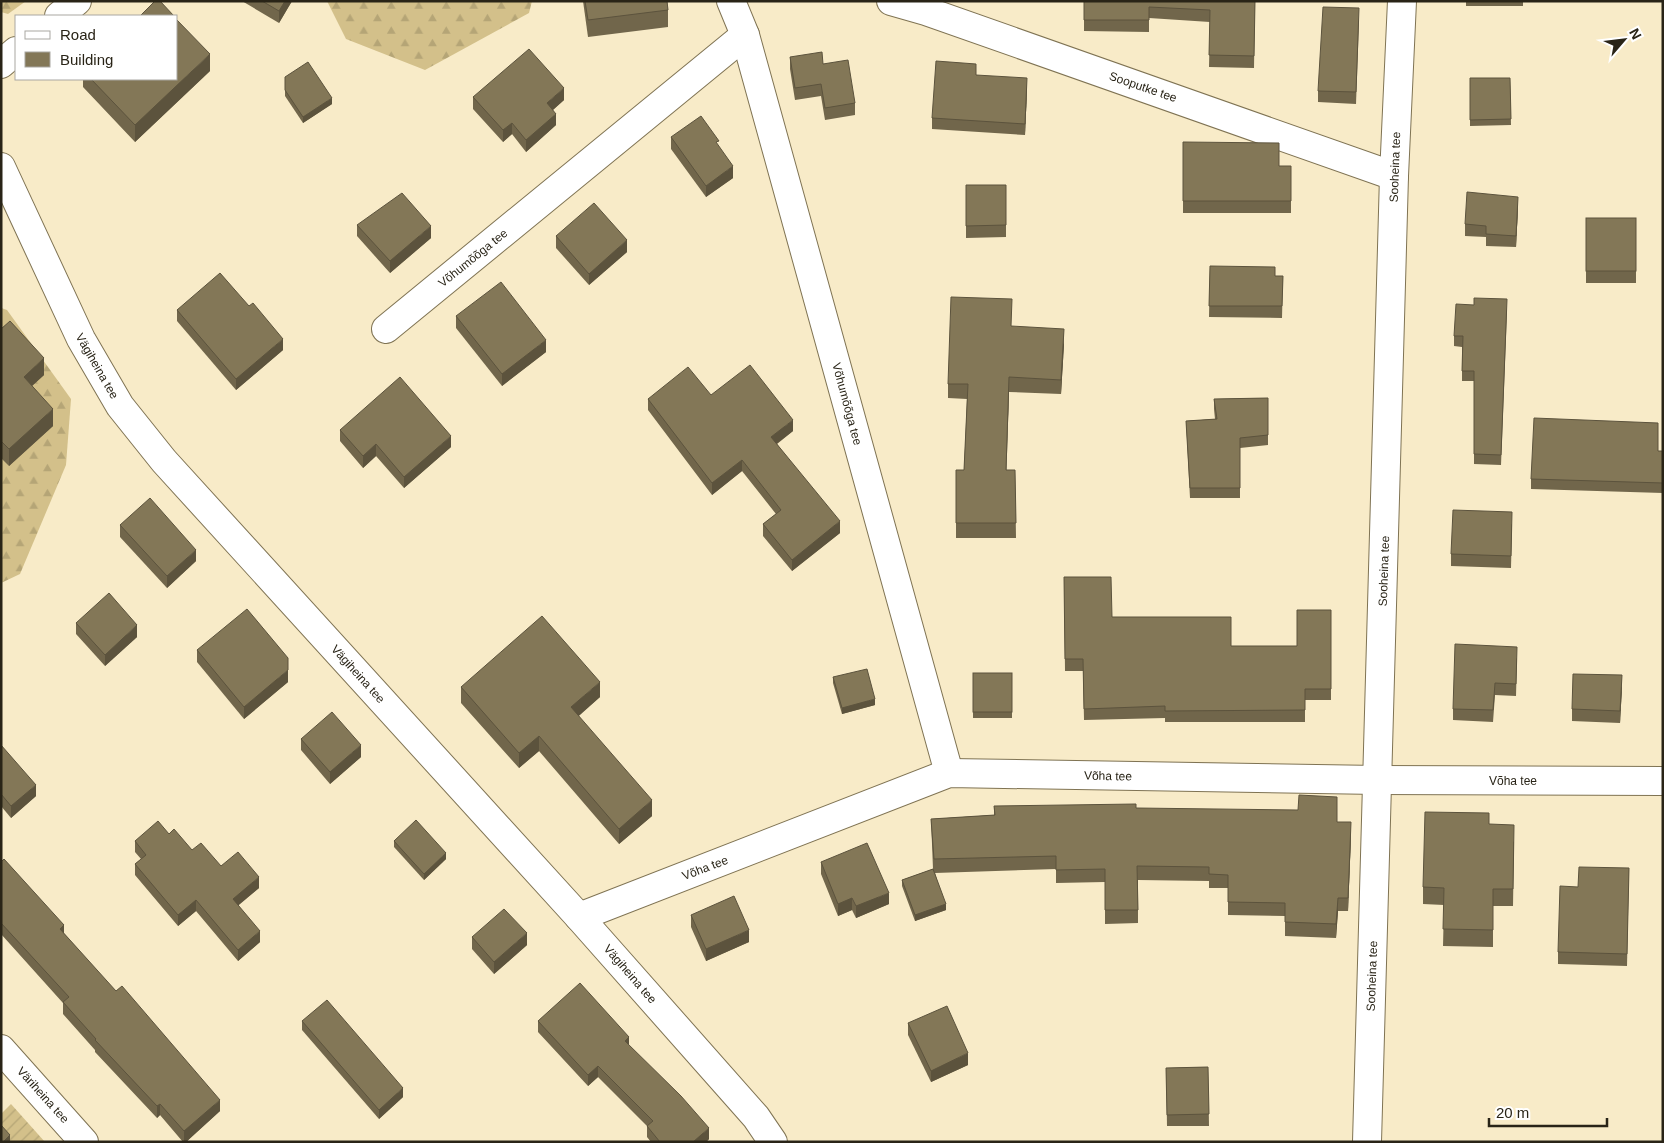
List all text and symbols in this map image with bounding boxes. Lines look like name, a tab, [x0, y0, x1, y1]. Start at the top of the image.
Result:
legend	[15, 15, 178, 80]
north arrow	[1599, 15, 1649, 65]
text: Road	[60, 26, 96, 43]
text: N	[1626, 26, 1645, 42]
text: Building	[60, 51, 113, 68]
street label: Sooputke tee	[1107, 69, 1179, 105]
street label: Sooheina tee	[1387, 131, 1403, 203]
street label: Võhumõõga tee	[436, 226, 511, 290]
street label: Vägiheina tee	[73, 331, 122, 402]
street label: Võhumõõga tee	[829, 361, 865, 447]
street label: Sooheina tee	[1376, 535, 1392, 607]
street label: Vägiheina tee	[328, 642, 388, 706]
street label: Võha tee	[1084, 769, 1132, 783]
street label: Võha tee	[1489, 774, 1537, 788]
street label: Võha tee	[680, 853, 730, 883]
street label: Sooheina tee	[1364, 940, 1380, 1012]
street label: Vägiheina tee	[601, 942, 660, 1007]
street label: Väriheina tee	[14, 1064, 72, 1126]
scale bar	[1489, 1096, 1606, 1128]
text: 20 m	[1496, 1104, 1529, 1121]

